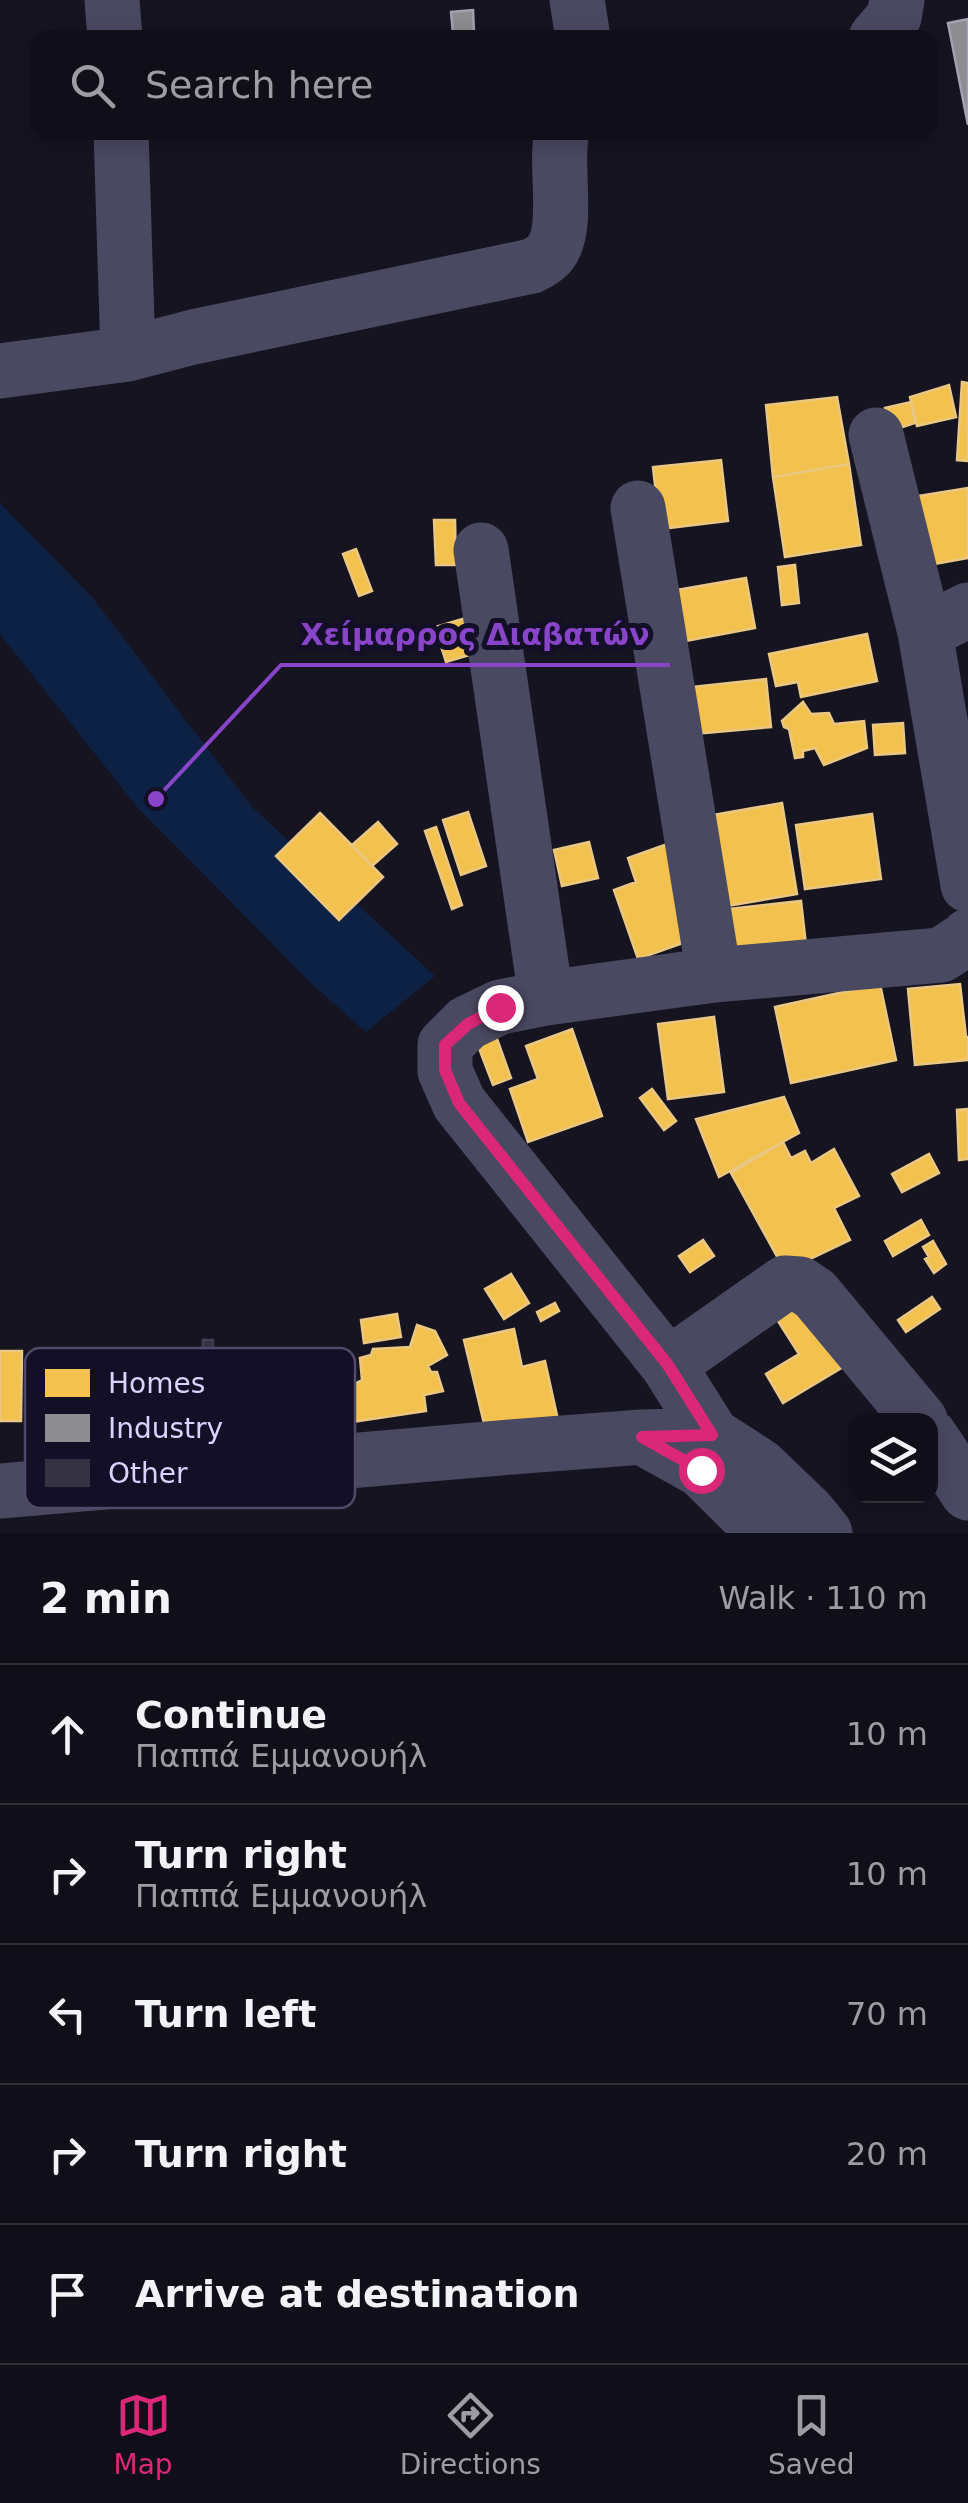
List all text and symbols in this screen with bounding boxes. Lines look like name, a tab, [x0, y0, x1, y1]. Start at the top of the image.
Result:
search box	[30, 30, 938, 140]
icon: search	[65, 58, 120, 113]
text: Search here	[145, 63, 373, 107]
callout: Χείμαρρος Διαβατών	[281, 605, 670, 665]
text: Χείμαρρος Διαβατών	[300, 617, 650, 652]
route end	[478, 985, 524, 1031]
legend	[25, 1348, 355, 1508]
text: Homes	[108, 1367, 205, 1400]
text: Industry	[108, 1412, 223, 1445]
map controls	[848, 1413, 938, 1503]
button: layers	[848, 1413, 938, 1503]
route start	[679, 1448, 725, 1494]
text: Other	[108, 1457, 188, 1490]
text: 2 min	[40, 1574, 172, 1623]
text: Walk · 110 m	[718, 1579, 928, 1617]
text: Continue	[135, 1693, 327, 1737]
icon: ahead	[40, 1707, 95, 1762]
text: 10 m	[846, 1715, 928, 1753]
text: Παππά Εμμανουήλ	[135, 1737, 427, 1775]
text: Turn right	[135, 1833, 347, 1877]
icon: right	[40, 1847, 95, 1902]
text: 10 m	[846, 1855, 928, 1893]
text: Παππά Εμμανουήλ	[135, 1877, 427, 1915]
icon: left	[40, 1987, 95, 2042]
text: Turn left	[135, 1992, 316, 2036]
text: 70 m	[846, 1995, 928, 2033]
icon: right	[40, 2127, 95, 2182]
text: Turn right	[135, 2132, 347, 2176]
text: 20 m	[846, 2135, 928, 2173]
icon: arrive	[40, 2267, 95, 2322]
text: Arrive at destination	[135, 2272, 580, 2316]
tab: Map	[114, 2388, 173, 2481]
tab: Directions	[400, 2388, 541, 2481]
tab: Saved	[768, 2388, 854, 2481]

